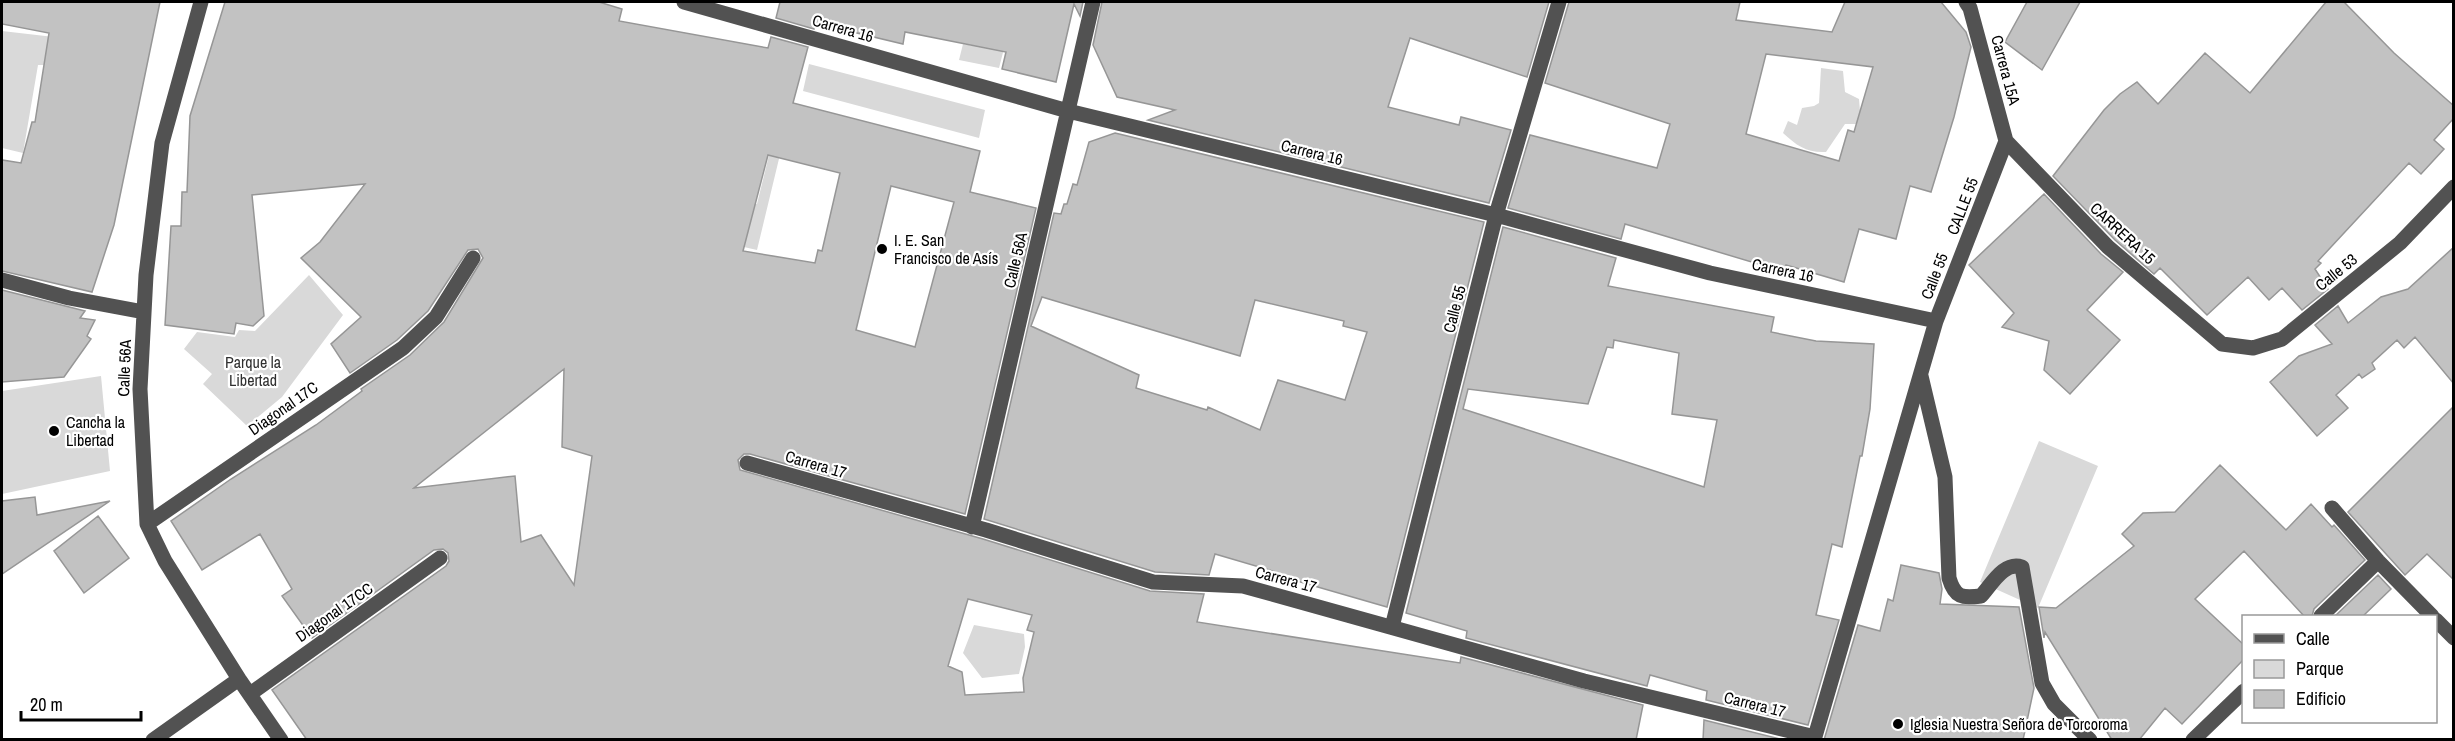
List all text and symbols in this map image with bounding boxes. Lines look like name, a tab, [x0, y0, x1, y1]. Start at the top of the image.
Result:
street label: Carrera 16	[810, 9, 876, 47]
street label: Carrera 15A	[1986, 33, 2026, 108]
street label: Carrera 16	[1279, 134, 1345, 170]
street label: CALLE 55	[1941, 174, 1983, 238]
street label: CARRERA 15	[2086, 197, 2160, 269]
place label: I. E. San Francisco de Asís	[894, 229, 998, 269]
street label: Calle 56A	[998, 230, 1032, 290]
marker: I. E. San Francisco de Asís	[875, 242, 889, 256]
street label: Calle 53	[2310, 248, 2362, 296]
street label: Calle 55	[1915, 250, 1953, 302]
street label: Carrera 16	[1750, 253, 1816, 287]
street label: Calle 55	[1438, 283, 1470, 335]
street label: Calle 56A	[112, 339, 136, 397]
park label: Parque la Libertad	[225, 351, 282, 391]
street label: Diagonal 17C	[244, 376, 322, 440]
place label: Cancha la Libertad	[66, 411, 126, 451]
marker: Cancha la Libertad	[47, 424, 61, 438]
street label: Carrera 17	[783, 445, 849, 483]
street label: Carrera 17	[1253, 560, 1319, 598]
street label: Diagonal 17CC	[291, 577, 377, 647]
legend	[2242, 615, 2437, 723]
text: Calle	[2296, 626, 2330, 651]
text: Parque	[2296, 656, 2344, 681]
scale bar	[21, 684, 141, 722]
street label: Carrera 17	[1722, 686, 1788, 722]
text: Edificio	[2296, 686, 2346, 711]
text: 20 m	[30, 692, 63, 717]
place label: Iglesia Nuestra Señora de Torcoroma	[1910, 713, 2129, 735]
marker: Iglesia Nuestra Señora de Torcoroma	[1891, 717, 1905, 731]

